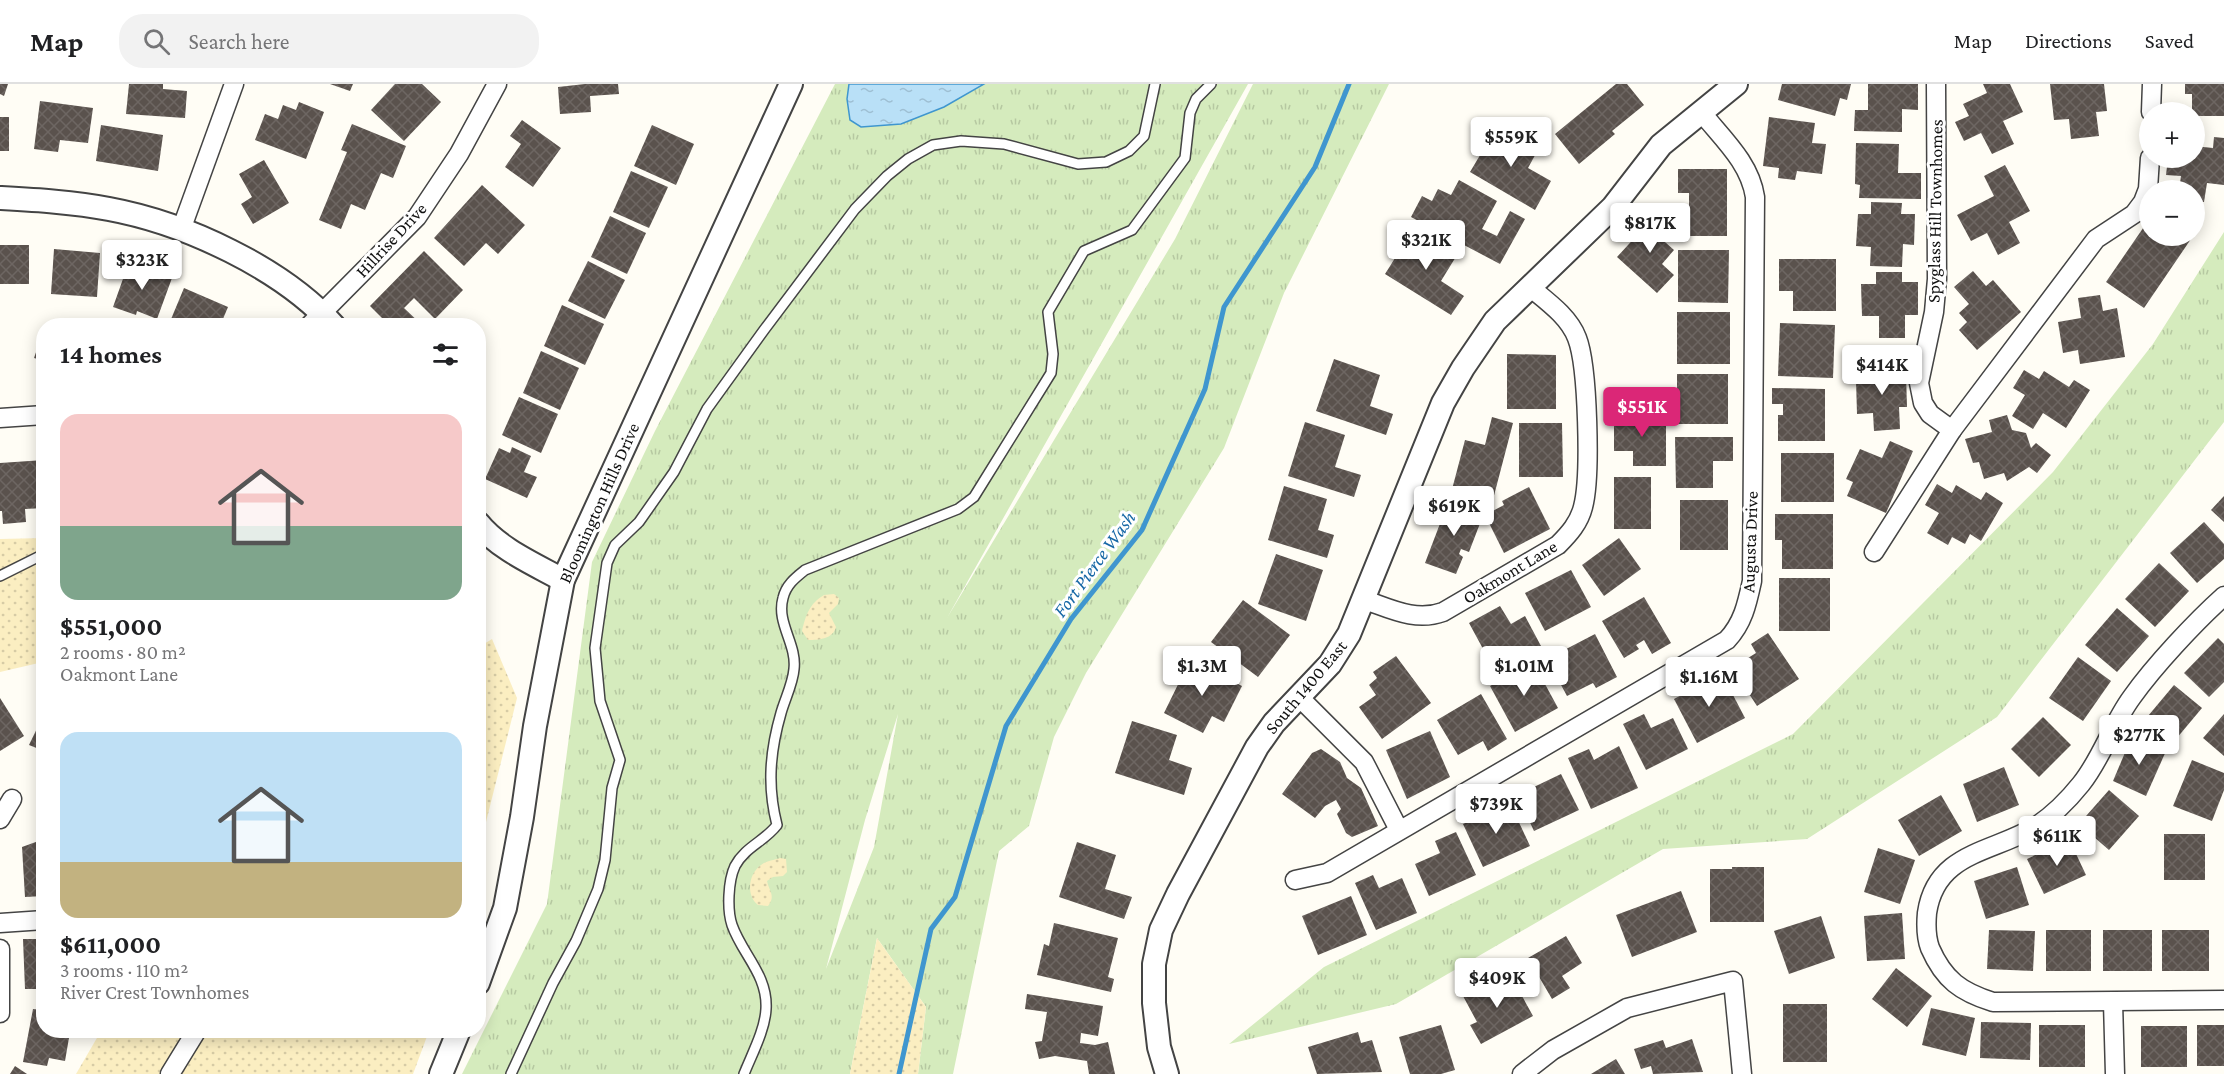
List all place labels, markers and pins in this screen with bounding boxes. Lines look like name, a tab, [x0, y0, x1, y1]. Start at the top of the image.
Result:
pin: $559K	[1469, 117, 1553, 168]
pin: $817K	[1608, 203, 1692, 254]
pin: $321K	[1384, 220, 1468, 271]
pin: $323K	[100, 240, 184, 291]
pin: $414K	[1840, 345, 1924, 396]
pin: $551K	[1600, 387, 1684, 438]
pin: $619K	[1412, 486, 1496, 537]
pin: $1.3M	[1160, 646, 1244, 697]
pin: $1.01M	[1475, 646, 1573, 697]
pin: $1.16M	[1660, 657, 1758, 708]
pin: $277K	[2097, 715, 2181, 766]
pin: $739K	[1454, 784, 1538, 835]
pin: $611K	[2015, 816, 2099, 867]
pin: $409K	[1455, 958, 1539, 1009]

